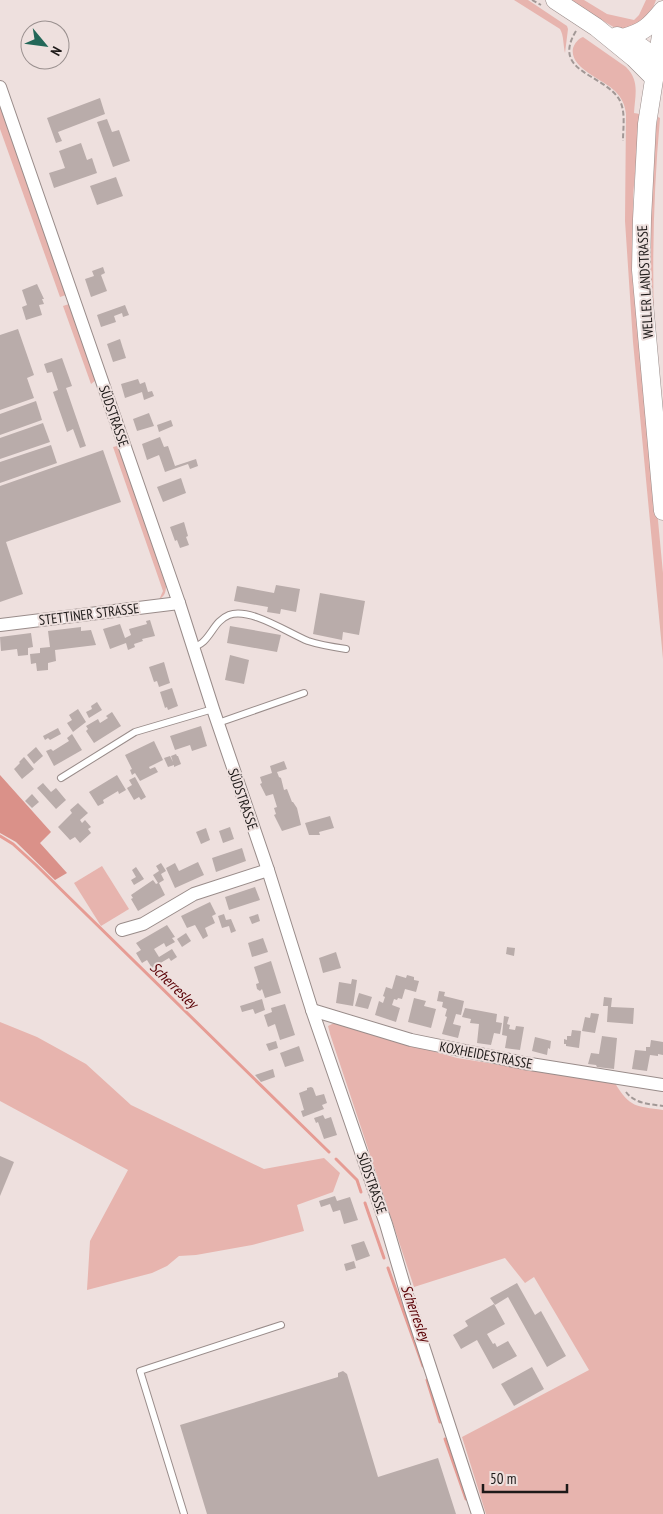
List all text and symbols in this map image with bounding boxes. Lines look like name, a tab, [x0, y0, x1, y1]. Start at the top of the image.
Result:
north arrow	[20, 20, 70, 70]
text: N	[47, 44, 66, 59]
street label: WELLER LANDSTRASSE	[633, 225, 657, 339]
street label: SÜDSTRASSE	[95, 383, 133, 449]
street label: STETTINER STRASSE	[38, 599, 140, 629]
street label: SÜDSTRASSE	[224, 766, 262, 832]
water label: Scherresley	[146, 958, 204, 1014]
street label: KOXHEIDESTRASSE	[438, 1037, 534, 1073]
street label: SÜDSTRASSE	[353, 1150, 391, 1216]
water label: Scherresley	[397, 1282, 436, 1346]
scale bar	[483, 1462, 567, 1494]
text: 50 m	[490, 1469, 516, 1488]

